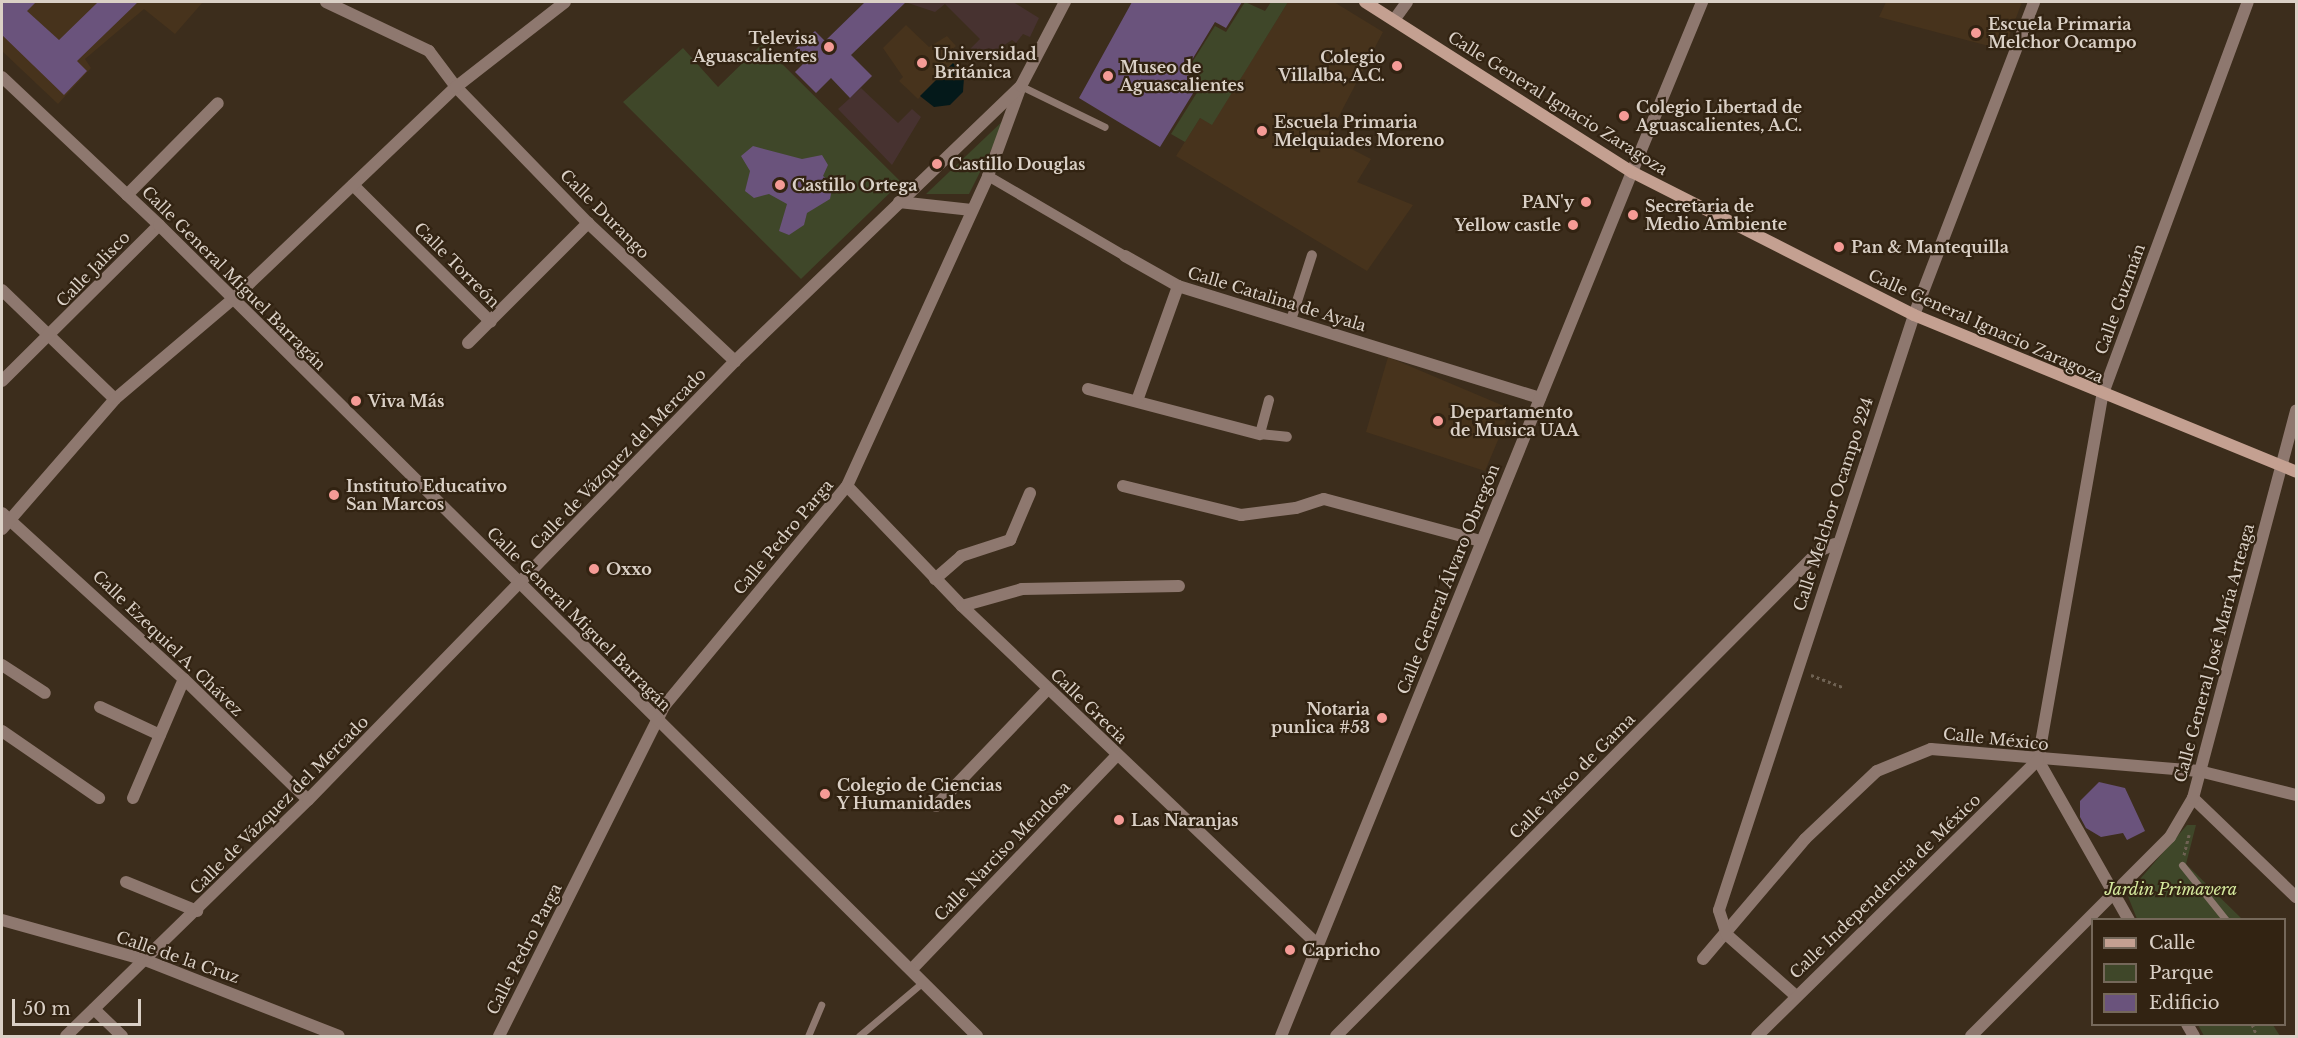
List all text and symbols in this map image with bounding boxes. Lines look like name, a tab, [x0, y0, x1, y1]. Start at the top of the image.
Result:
place label: Escuela Primaria Melchor Ocampo	[1988, 14, 2137, 52]
marker: Escuela Primaria Melchor Ocampo	[1969, 26, 1983, 40]
street label: Calle General Ignacio Zaragoza	[1445, 27, 1671, 179]
place label: Televisa Aguascalientes	[693, 28, 817, 66]
marker: Televisa Aguascalientes	[822, 40, 836, 54]
place label: Universidad Británica	[934, 44, 1036, 82]
place label: Colegio Villalba, A.C.	[1278, 47, 1385, 85]
marker: Universidad Británica	[915, 56, 929, 70]
place label: Museo de Aguascalientes	[1120, 57, 1244, 95]
marker: Colegio Villalba, A.C.	[1390, 59, 1404, 73]
marker: Museo de Aguascalientes	[1101, 69, 1115, 83]
place label: Colegio Libertad de Aguascalientes, A.C.	[1636, 97, 1803, 135]
marker: Colegio Libertad de Aguascalientes, A.C.	[1617, 109, 1631, 123]
place label: Escuela Primaria Melquiades Moreno	[1274, 112, 1444, 150]
marker: Escuela Primaria Melquiades Moreno	[1255, 124, 1269, 138]
place label: Castillo Douglas	[949, 154, 1086, 174]
marker: Castillo Douglas	[930, 157, 944, 171]
street label: Calle Durango	[556, 165, 654, 263]
place label: Castillo Ortega	[792, 175, 917, 195]
marker: Castillo Ortega	[773, 178, 787, 192]
street label: Calle General Miguel Barragán	[138, 182, 330, 374]
place label: PAN'y	[1522, 192, 1574, 212]
marker: PAN'y	[1579, 195, 1593, 209]
place label: Secretaria de Medio Ambiente	[1645, 196, 1788, 234]
marker: Secretaria de Medio Ambiente	[1626, 208, 1640, 222]
place label: Yellow castle	[1454, 215, 1561, 235]
street label: Calle Torreón	[410, 218, 504, 312]
marker: Yellow castle	[1566, 218, 1580, 232]
street label: Calle Jalisco	[52, 227, 134, 311]
place label: Pan & Mantequilla	[1851, 237, 2009, 257]
marker: Pan & Mantequilla	[1832, 240, 1846, 254]
street label: Calle Guzmán	[2091, 241, 2149, 357]
street label: Calle Catalina de Ayala	[1185, 263, 1369, 335]
street label: Calle General Ignacio Zaragoza	[1865, 265, 2107, 387]
street label: Calle de Vázquez del Mercado	[526, 364, 710, 554]
place label: Viva Más	[368, 391, 444, 411]
marker: Viva Más	[349, 394, 363, 408]
street label: Calle Melchor Ocampo 224	[1789, 394, 1877, 614]
place label: Departamento de Musica UAA	[1450, 402, 1579, 440]
marker: Departamento de Musica UAA	[1431, 414, 1445, 428]
street label: Calle General Álvaro Obregón	[1393, 461, 1503, 697]
street label: Calle Pedro Parga	[729, 475, 837, 599]
place label: Instituto Educativo San Marcos	[346, 476, 507, 514]
marker: Instituto Educativo San Marcos	[327, 488, 341, 502]
street label: Calle General José María Arteaga	[2170, 521, 2258, 785]
street label: Calle General Miguel Barragán	[483, 523, 675, 715]
place label: Oxxo	[606, 559, 652, 579]
marker: Oxxo	[587, 562, 601, 576]
street label: Calle Ezequiel A. Chávez	[89, 566, 247, 720]
street label: Calle Grecia	[1047, 665, 1131, 747]
place label: Notaria punlica #53	[1271, 699, 1370, 737]
street label: Calle Vasco de Gama	[1505, 709, 1639, 843]
marker: Notaria punlica #53	[1375, 711, 1389, 725]
street label: Calle de Vázquez del Mercado	[186, 712, 372, 898]
street label: Calle México	[1942, 724, 2050, 754]
place label: Colegio de Ciencias Y Humanidades	[837, 775, 1002, 813]
street label: Calle Narciso Mendosa	[930, 777, 1074, 925]
marker: Colegio de Ciencias Y Humanidades	[818, 787, 832, 801]
street label: Calle Independencia de México	[1786, 790, 1984, 982]
place label: Las Naranjas	[1131, 810, 1238, 830]
marker: Las Naranjas	[1112, 813, 1126, 827]
park label: Jardin Primavera	[2105, 879, 2237, 899]
street label: Calle Pedro Parga	[483, 880, 565, 1018]
legend	[2091, 918, 2286, 1026]
street label: Calle de la Cruz	[114, 927, 242, 987]
text: Calle	[2149, 932, 2195, 954]
place label: Capricho	[1302, 940, 1380, 960]
marker: Capricho	[1283, 943, 1297, 957]
text: Parque	[2149, 962, 2214, 984]
scale bar	[15, 987, 144, 1025]
text: Edificio	[2149, 992, 2220, 1014]
text: 50 m	[23, 998, 71, 1020]

